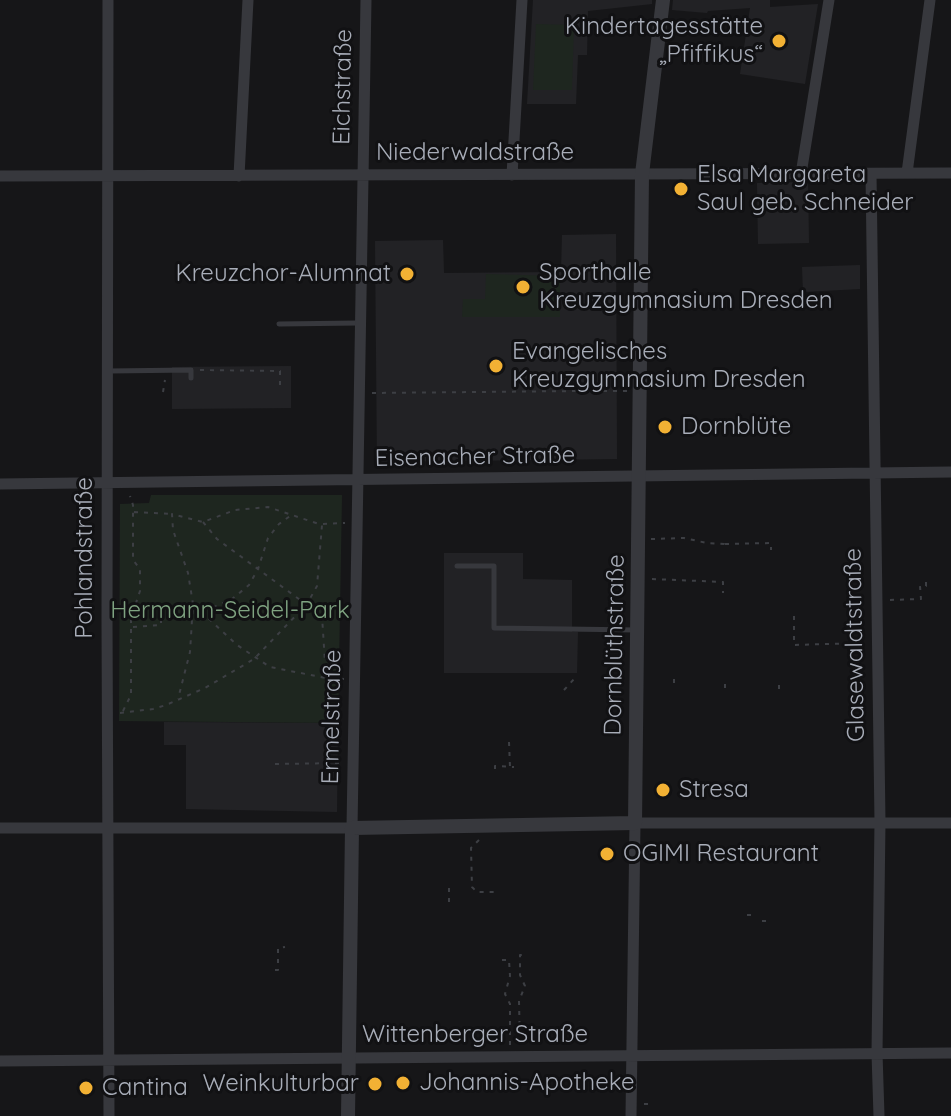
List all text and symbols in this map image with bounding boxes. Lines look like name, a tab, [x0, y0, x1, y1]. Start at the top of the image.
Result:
place label: Kindertagesstätte „Pfiffikus“	[565, 13, 763, 69]
street label: Eichstraße	[328, 29, 358, 145]
marker: Kindertagesstätte „Pfiffikus“	[770, 32, 788, 50]
street label: Niederwaldstraße	[376, 139, 574, 167]
place label: Elsa Margareta Saul geb. Schneider	[697, 161, 913, 217]
marker: Elsa Margareta Saul geb. Schneider	[672, 180, 690, 198]
place label: Sporthalle Kreuzgymnasium Dresden	[539, 259, 833, 315]
place label: Kreuzchor-Alumnat	[176, 260, 391, 288]
marker: Kreuzchor-Alumnat	[398, 265, 416, 283]
marker: Sporthalle Kreuzgymnasium Dresden	[514, 278, 532, 296]
place label: Evangelisches Kreuzgymnasium Dresden	[512, 338, 806, 394]
marker: Evangelisches Kreuzgymnasium Dresden	[487, 357, 505, 375]
place label: Dornblüte	[681, 413, 791, 441]
marker: Dornblüte	[656, 418, 674, 436]
street label: Eisenacher Straße	[374, 441, 576, 473]
street label: Pohlandstraße	[71, 477, 99, 639]
street label: Glasewaldtstraße	[839, 548, 871, 742]
street label: Dornblüthstraße	[599, 554, 631, 736]
park label: Hermann-Seidel-Park	[110, 597, 350, 625]
street label: Ermelstraße	[316, 649, 348, 785]
place label: Stresa	[679, 776, 749, 804]
marker: Stresa	[654, 781, 672, 799]
place label: OGIMI Restaurant	[623, 840, 819, 868]
marker: OGIMI Restaurant	[598, 845, 616, 863]
street label: Wittenberger Straße	[362, 1021, 588, 1049]
place label: Johannis-Apotheke	[419, 1069, 635, 1097]
place label: Weinkulturbar	[202, 1070, 359, 1098]
place label: Cantina	[102, 1074, 188, 1102]
marker: Johannis-Apotheke	[394, 1074, 412, 1092]
marker: Weinkulturbar	[366, 1075, 384, 1093]
marker: Cantina	[77, 1079, 95, 1097]

